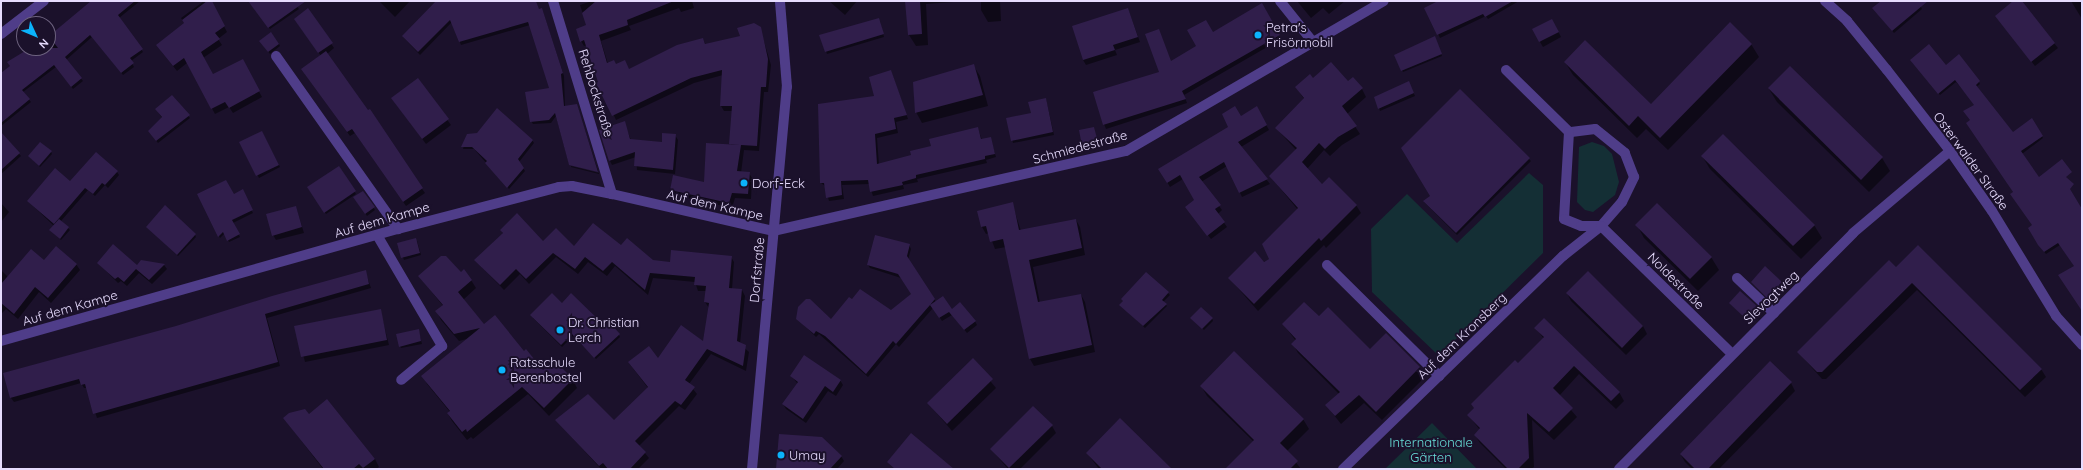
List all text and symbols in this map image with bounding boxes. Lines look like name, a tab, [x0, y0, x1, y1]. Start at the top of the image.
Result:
north arrow	[16, 16, 56, 56]
place label: Petra's Frisörmobil	[1266, 20, 1333, 51]
marker: Petra's Frisörmobil	[1253, 30, 1263, 40]
text: N	[36, 36, 52, 51]
street label: Rehbockstraße	[575, 47, 617, 139]
street label: Osterwalder Straße	[1930, 109, 2012, 213]
street label: Schmiedestraße	[1031, 127, 1129, 167]
place label: Dorf-Eck	[752, 175, 805, 191]
marker: Dorf-Eck	[739, 178, 749, 188]
street label: Auf dem Kampe	[665, 186, 765, 224]
street label: Auf dem Kampe	[333, 199, 431, 241]
street label: Dorfstraße	[746, 237, 768, 303]
street label: Noldestraße	[1644, 249, 1708, 313]
street label: Slevogtweg	[1740, 267, 1802, 327]
street label: Auf dem Kampe	[21, 287, 119, 329]
street label: Auf dem Kronsberg	[1414, 290, 1510, 382]
place label: Dr. Christian Lerch	[568, 315, 639, 346]
marker: Dr. Christian Lerch	[555, 325, 565, 335]
place label: Ratsschule Berenbostel	[510, 355, 582, 386]
marker: Ratsschule Berenbostel	[497, 365, 507, 375]
park label: Internationale Gärten	[1389, 435, 1473, 466]
place label: Umay	[789, 447, 825, 463]
marker: Umay	[776, 450, 786, 460]

